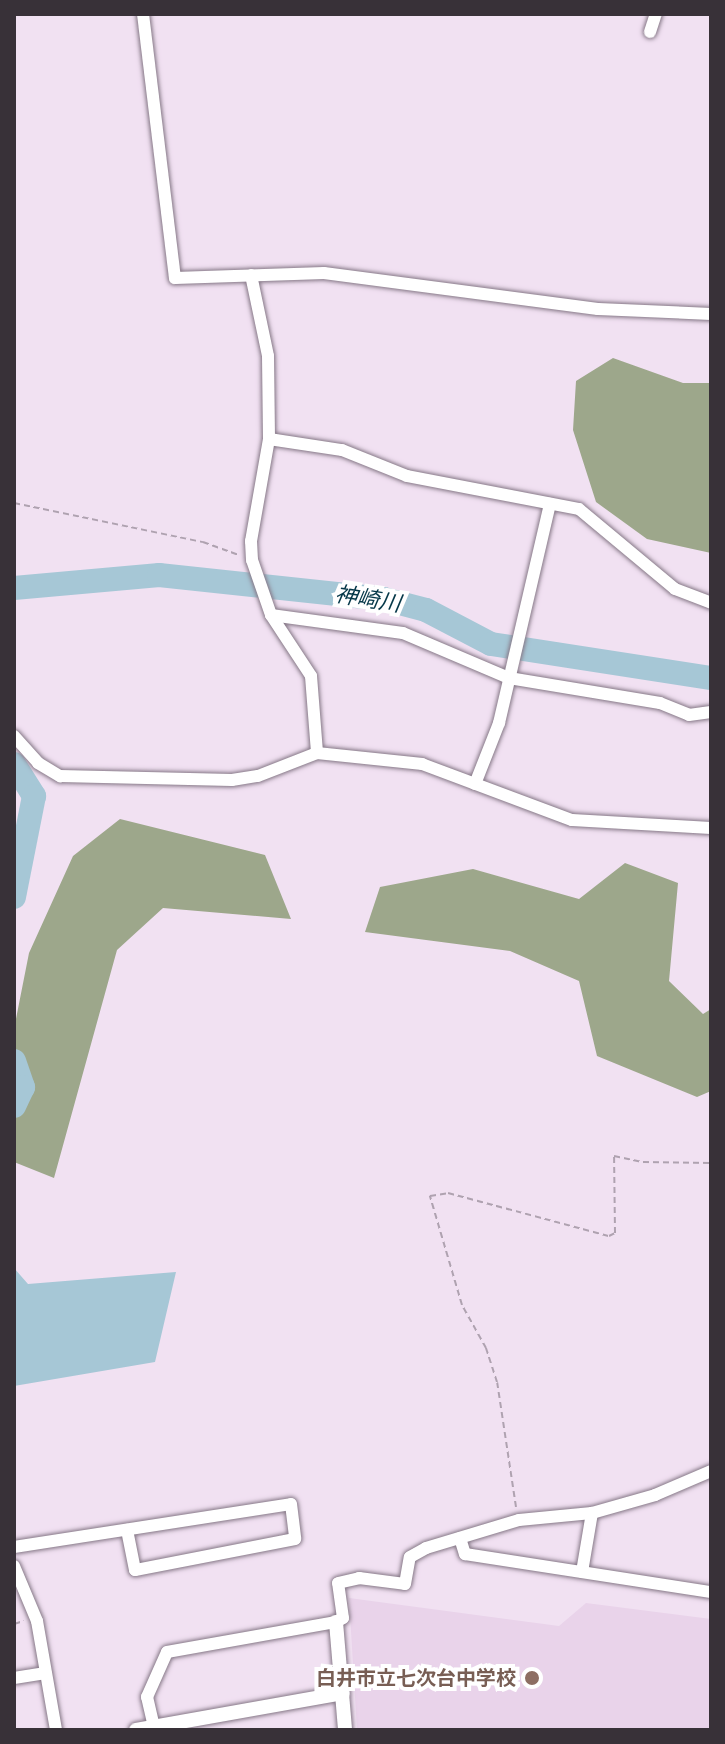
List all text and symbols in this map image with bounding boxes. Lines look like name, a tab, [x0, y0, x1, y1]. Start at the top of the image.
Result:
water label: 神崎川	[333, 581, 403, 617]
place label: 白井市立七次台中学校	[316, 1666, 516, 1690]
marker: 白井市立七次台中学校	[523, 1669, 541, 1687]

